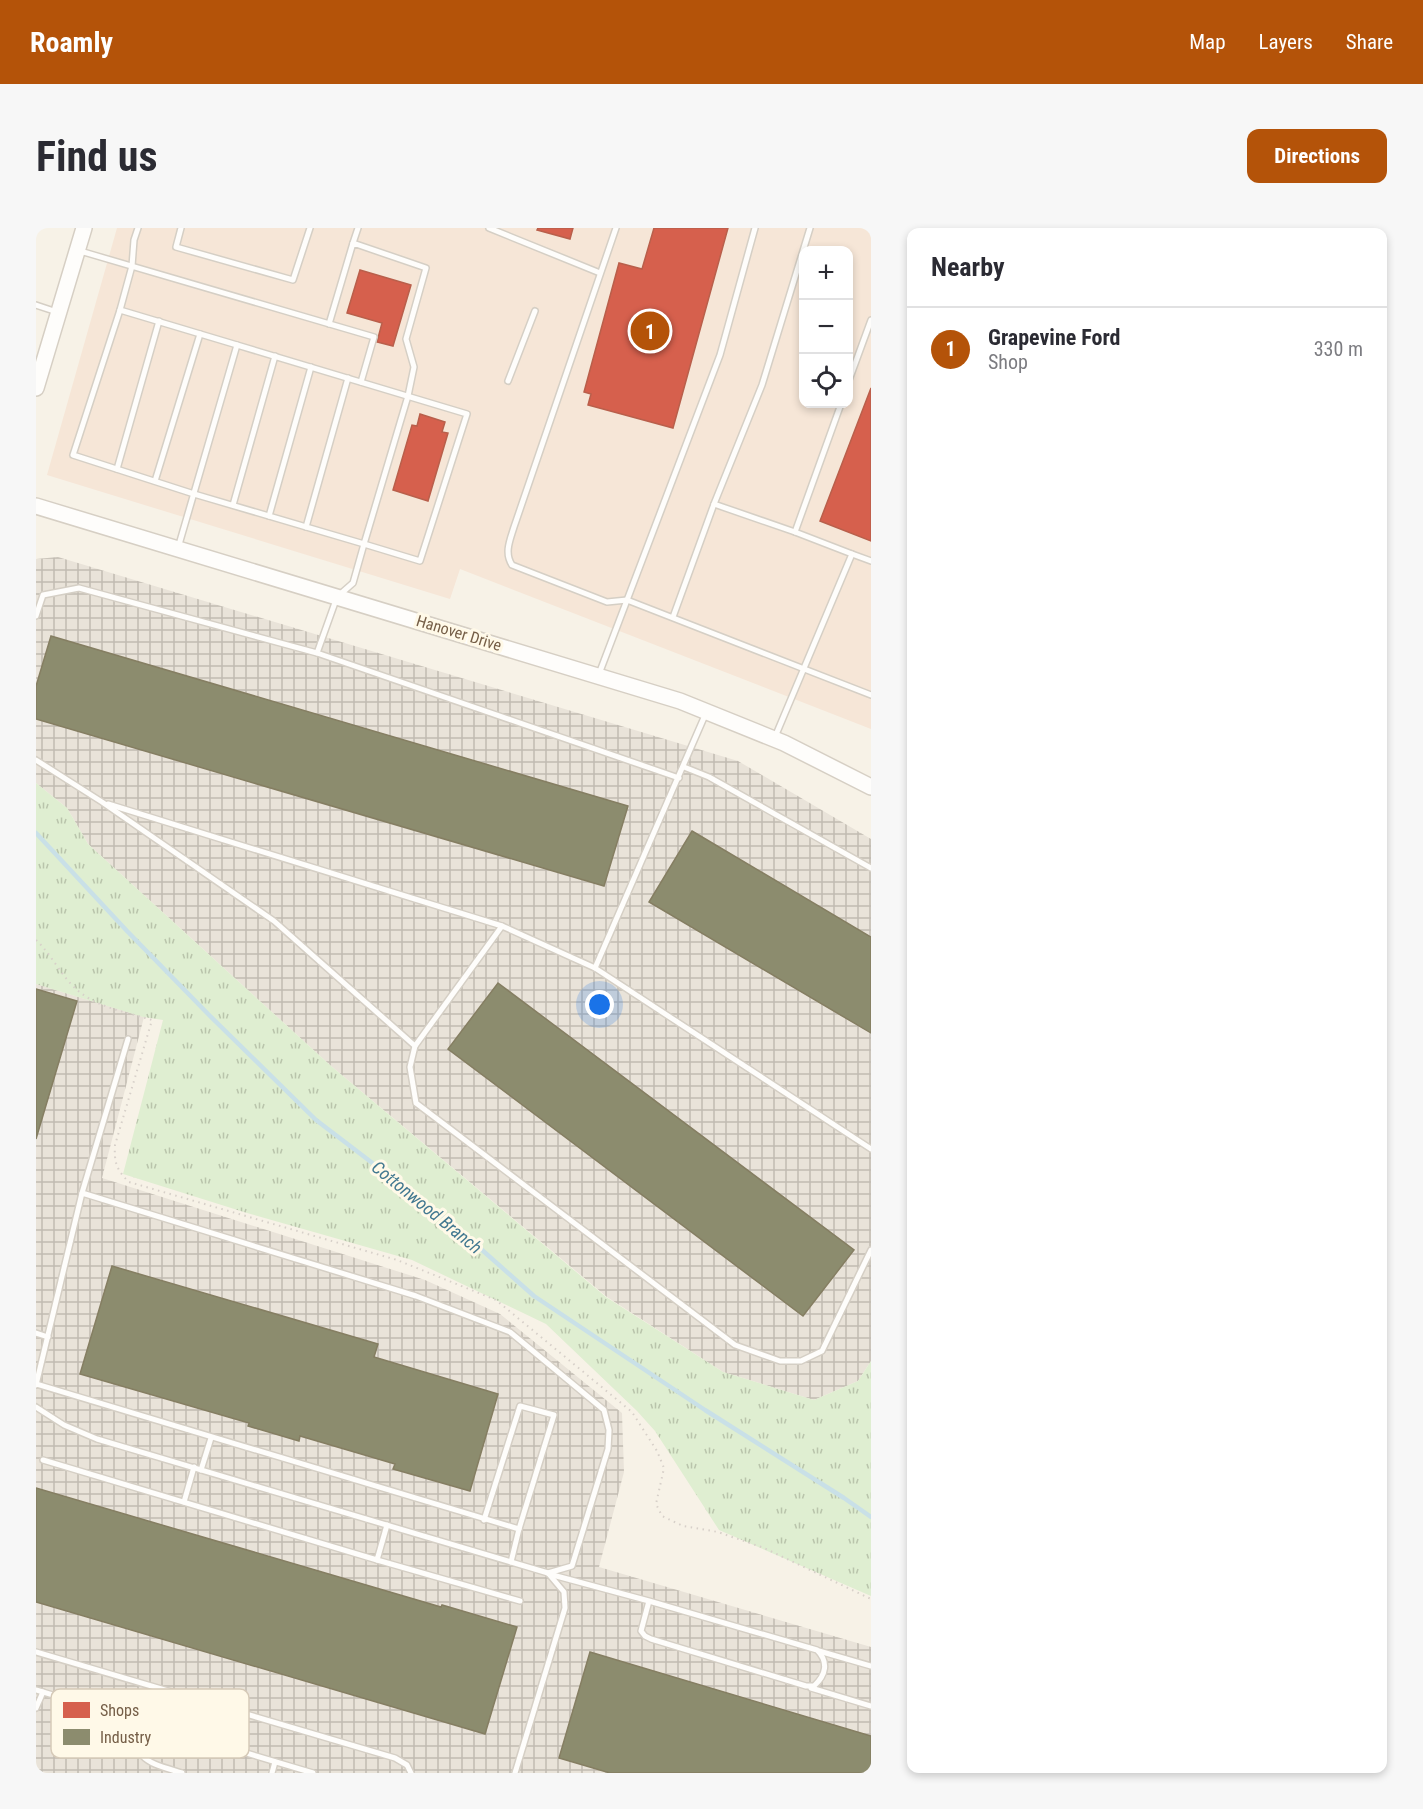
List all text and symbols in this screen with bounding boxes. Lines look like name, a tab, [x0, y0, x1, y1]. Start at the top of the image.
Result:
text: Roamly	[30, 26, 113, 59]
text: Map	[1189, 30, 1226, 54]
text: Layers	[1259, 30, 1313, 54]
text: Share	[1346, 30, 1393, 54]
button: Directions	[1247, 129, 1387, 183]
text: Find us	[36, 132, 157, 181]
map controls	[799, 246, 853, 408]
button: +	[799, 246, 853, 300]
text: Nearby	[931, 252, 1005, 282]
button: −	[799, 300, 853, 354]
pin: 1	[630, 308, 670, 354]
text: Grapevine Ford	[988, 325, 1121, 350]
text: 1	[945, 337, 956, 361]
text: 330 m	[1314, 337, 1363, 361]
text: Shop	[988, 350, 1028, 374]
button: locate	[799, 354, 853, 408]
street label: Hanover Drive	[414, 611, 504, 655]
your location	[585, 990, 614, 1019]
water label: Cottonwood Branch	[368, 1156, 486, 1258]
legend	[51, 1689, 249, 1758]
text: Shops	[100, 1701, 139, 1720]
text: Industry	[100, 1728, 151, 1747]

